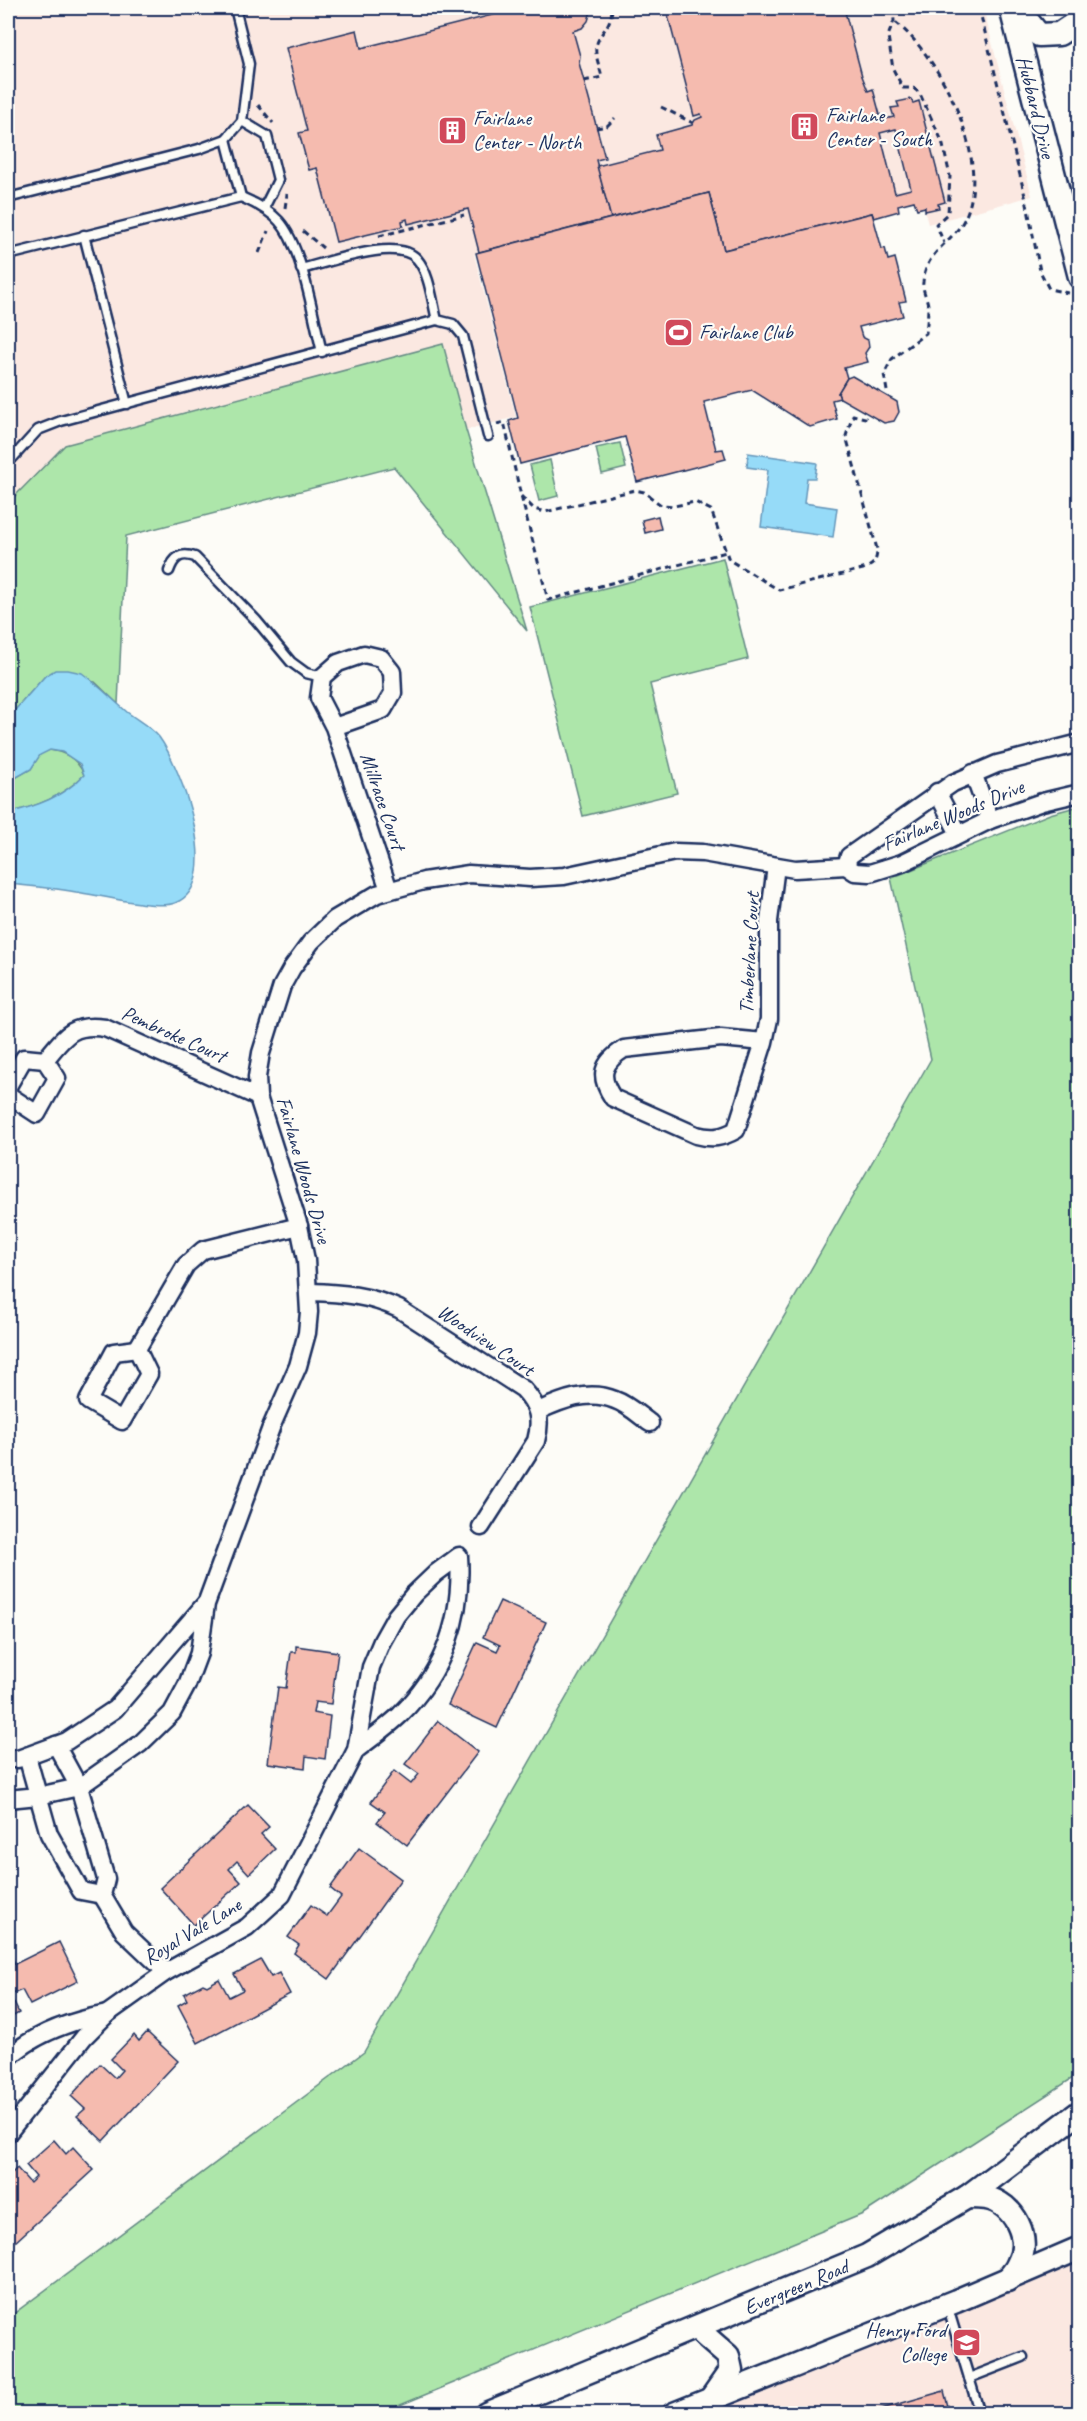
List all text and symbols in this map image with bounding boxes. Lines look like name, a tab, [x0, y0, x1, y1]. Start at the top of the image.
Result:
street label: Hubbard Drive	[1011, 53, 1062, 163]
place label: Fairlane Center - South	[826, 102, 934, 152]
place label: Fairlane Center - North	[473, 105, 582, 155]
building icon: Fairlane Center - South	[789, 111, 821, 143]
building icon: Fairlane Center - North	[436, 114, 468, 146]
sports icon: Fairlane Club	[662, 316, 694, 348]
place label: Fairlane Club	[699, 319, 794, 345]
street label: Millrace Court	[354, 749, 413, 856]
street label: Fairlane Woods Drive	[878, 773, 1029, 856]
street label: Timberlane Court	[733, 889, 765, 1015]
street label: Pembroke Court	[118, 1000, 233, 1070]
street label: Fairlane Woods Drive	[271, 1094, 338, 1247]
street label: Woodview Court	[433, 1298, 541, 1383]
street label: Royal Vale Lane	[138, 1891, 247, 1970]
street label: Evergreen Road	[740, 2252, 855, 2321]
place label: Henry Ford College	[866, 2317, 950, 2367]
school or university icon: Henry Ford College	[951, 2326, 983, 2358]

